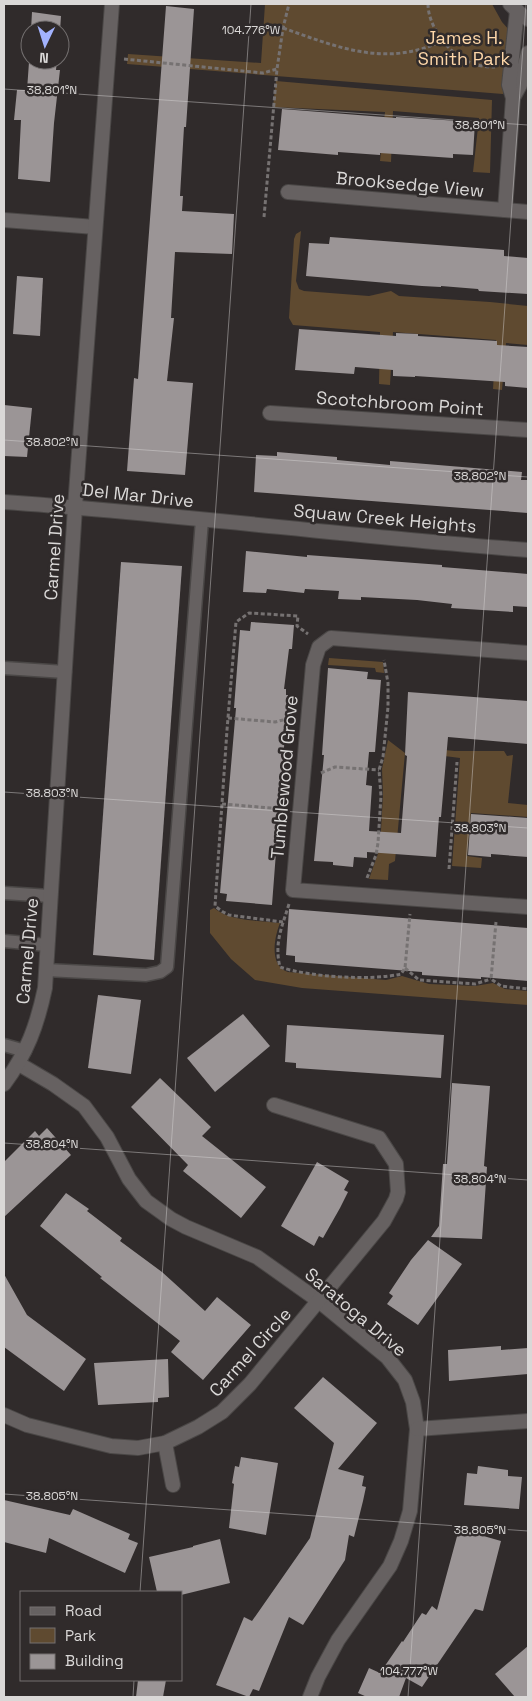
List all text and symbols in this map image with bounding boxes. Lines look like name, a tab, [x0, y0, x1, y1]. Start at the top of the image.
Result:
north arrow	[20, 20, 70, 70]
text: 104.776°W	[222, 22, 281, 38]
park label: James H. Smith Park	[418, 26, 510, 70]
text: N	[39, 49, 49, 67]
text: 38.801°N	[27, 82, 77, 98]
text: 38.801°N	[455, 117, 505, 133]
street label: Brooksedge View	[335, 166, 485, 202]
street label: Scotchbroom Point	[315, 386, 485, 420]
text: 38.802°N	[26, 434, 78, 450]
text: 38.802°N	[454, 468, 506, 484]
street label: Del Mar Drive	[81, 478, 195, 512]
street label: Carmel Drive	[39, 493, 69, 601]
street label: Squaw Creek Heights	[293, 499, 477, 537]
street label: Tumblewood Grove	[265, 694, 303, 860]
text: 38.803°N	[26, 785, 78, 801]
text: 38.803°N	[454, 820, 506, 836]
street label: Carmel Drive	[11, 897, 43, 1005]
text: 38.804°N	[26, 1136, 78, 1152]
text: 38.804°N	[454, 1171, 506, 1187]
street label: Saratoga Drive	[300, 1263, 412, 1361]
street label: Carmel Circle	[204, 1303, 296, 1401]
text: 38.805°N	[26, 1488, 78, 1504]
text: 38.805°N	[454, 1522, 506, 1538]
legend	[20, 1591, 182, 1681]
text: Road	[65, 1601, 102, 1620]
text: Park	[65, 1626, 96, 1645]
text: Building	[65, 1651, 124, 1670]
text: 104.777°W	[380, 1663, 439, 1679]

